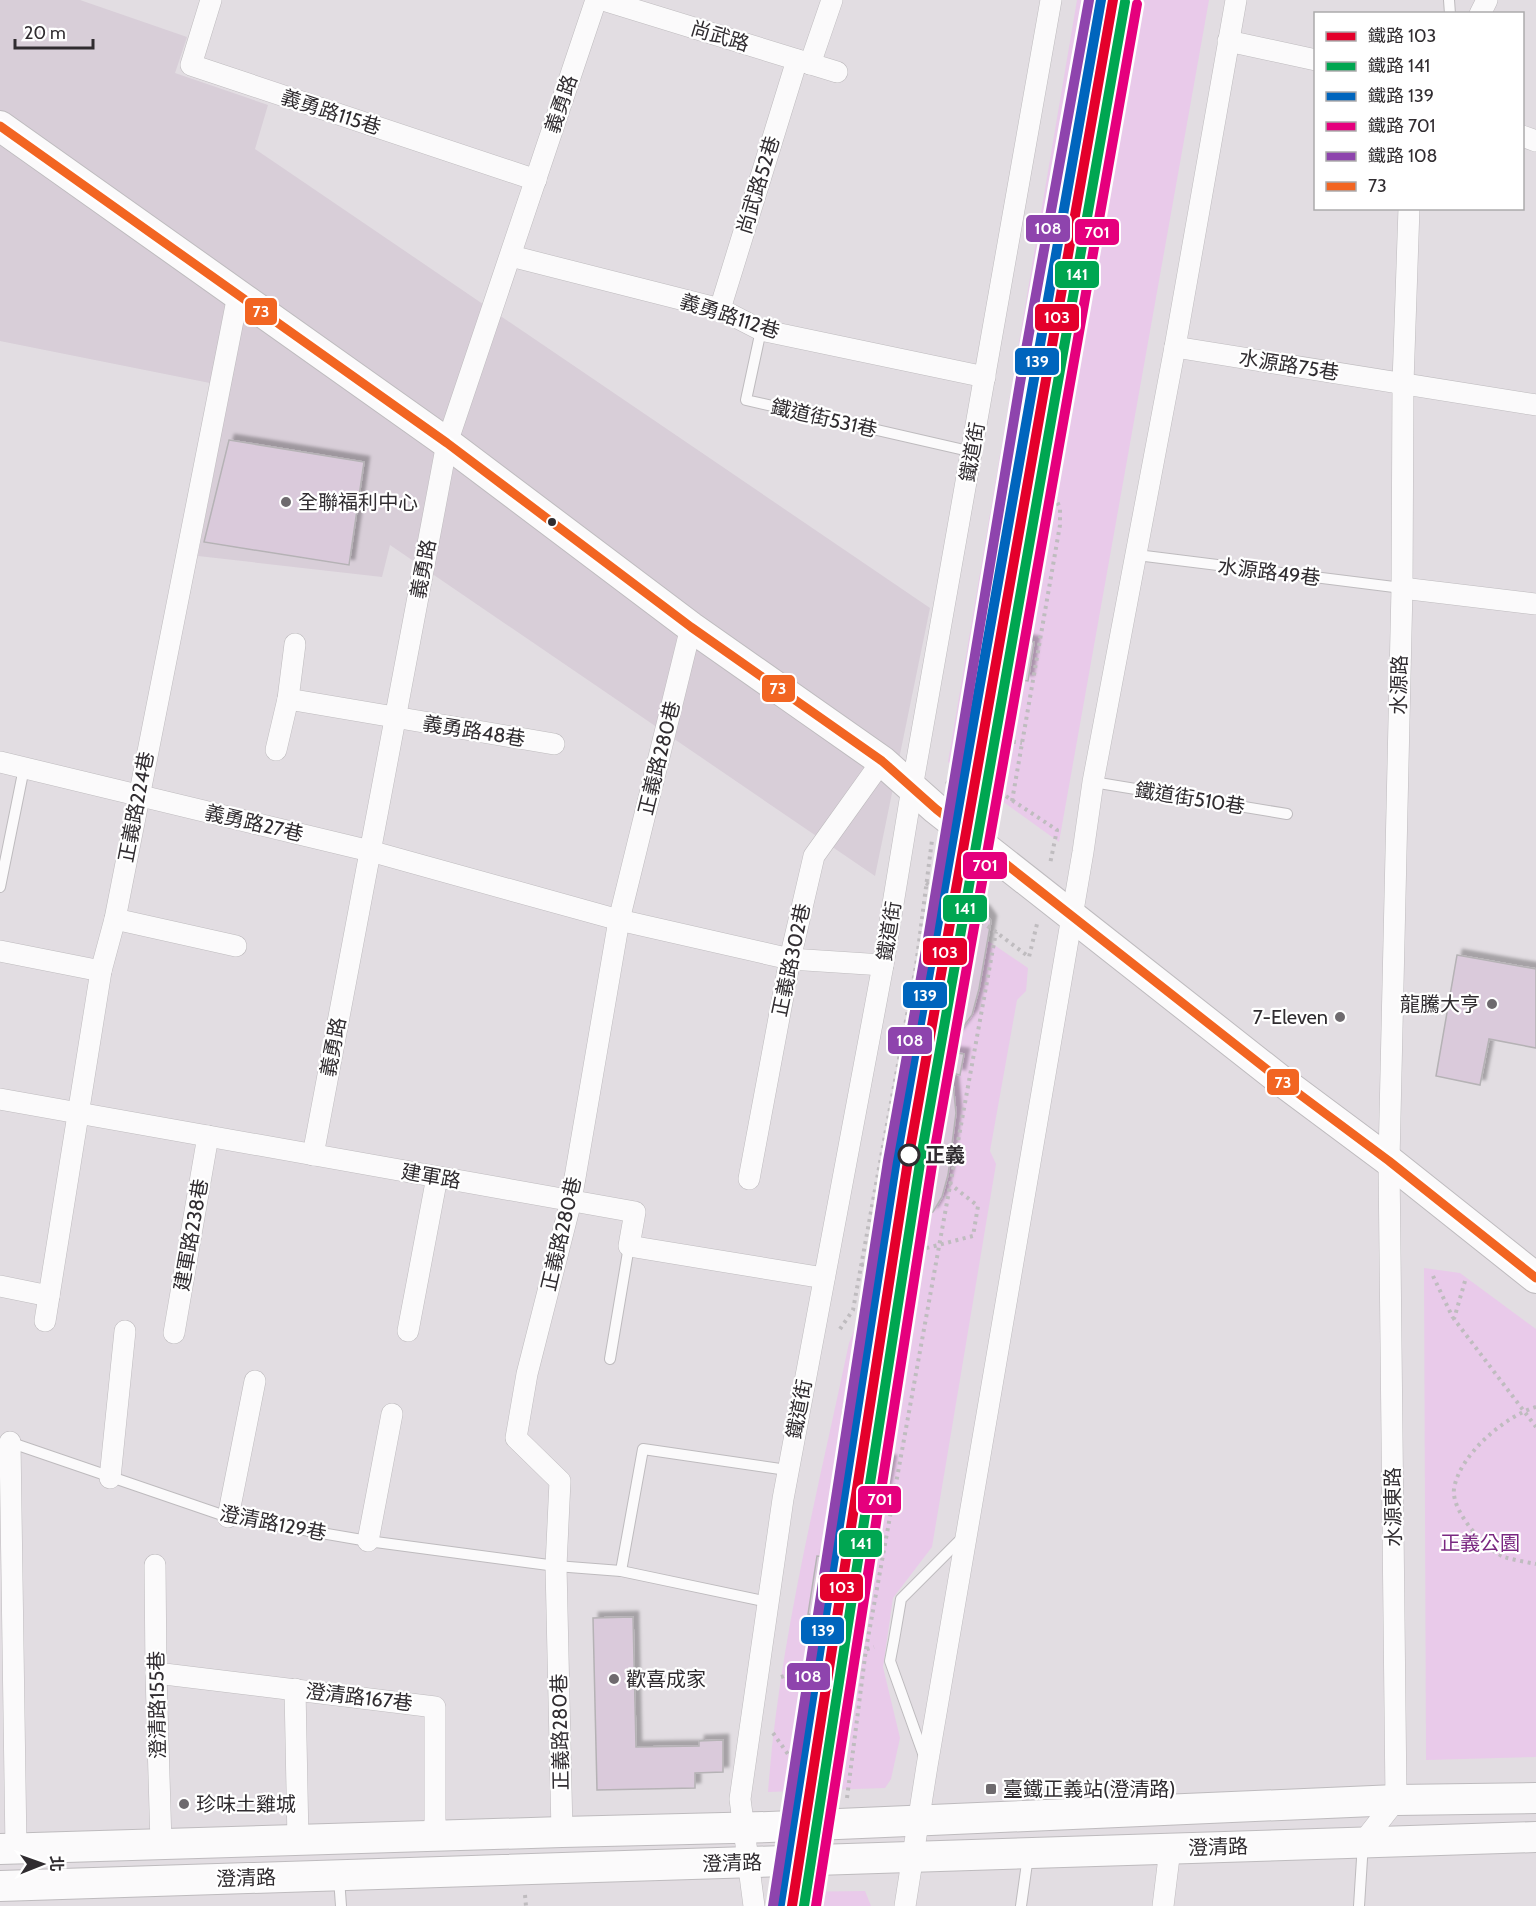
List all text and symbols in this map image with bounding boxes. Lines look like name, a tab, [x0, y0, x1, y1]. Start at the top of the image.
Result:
scale bar	[15, 12, 93, 50]
legend	[1314, 12, 1524, 210]
street label: 尚武路	[688, 16, 752, 56]
text: 20 m	[24, 22, 66, 44]
text: 鐵路 103	[1368, 25, 1436, 47]
text: 鐵路 141	[1368, 55, 1430, 77]
street label: 義勇路	[540, 72, 582, 136]
street label: 義勇路115巷	[278, 85, 384, 139]
text: 鐵路 139	[1368, 85, 1434, 107]
text: 鐵路 701	[1368, 115, 1435, 137]
street label: 尚武路52巷	[732, 133, 784, 237]
text: 鐵路 108	[1368, 145, 1437, 167]
text: 73	[1368, 175, 1387, 197]
line badge: 108	[1025, 214, 1071, 243]
line badge: 701	[1074, 218, 1120, 246]
text: 108	[1035, 219, 1061, 238]
text: 701	[1084, 223, 1110, 242]
line badge: 141	[1054, 260, 1100, 289]
text: 141	[1066, 265, 1088, 284]
street label: 義勇路112巷	[677, 289, 783, 343]
line badge: 73	[244, 297, 278, 326]
text: 73	[253, 302, 269, 321]
line badge: 103	[1034, 303, 1080, 332]
text: 103	[1044, 308, 1070, 327]
street label: 水源路75巷	[1237, 345, 1341, 385]
line badge: 139	[1014, 347, 1060, 376]
text: 139	[1025, 352, 1049, 371]
street label: 鐵道街531巷	[769, 394, 879, 442]
street label: 鐵道街	[955, 420, 989, 484]
place label: 全聯福利中心	[298, 490, 418, 514]
marker: 全聯福利中心	[279, 495, 293, 509]
unlabelled marker	[546, 516, 558, 528]
street label: 義勇路	[405, 537, 441, 601]
street label: 水源路49巷	[1216, 554, 1322, 590]
street label: 水源路	[1386, 655, 1412, 715]
line badge: 73	[761, 674, 796, 703]
text: 73	[770, 679, 786, 698]
street label: 正義路280巷	[633, 699, 685, 817]
street label: 義勇路48巷	[421, 711, 527, 751]
street label: 正義路224巷	[113, 749, 159, 865]
street label: 鐵道街510巷	[1133, 777, 1247, 819]
street label: 義勇路27巷	[202, 800, 306, 846]
line badge: 701	[962, 851, 1008, 880]
text: 701	[972, 856, 998, 875]
line badge: 141	[942, 894, 988, 923]
street label: 鐵道街	[872, 899, 906, 963]
text: 141	[954, 899, 976, 918]
street label: 正義路302巷	[767, 901, 815, 1019]
line badge: 103	[922, 937, 968, 966]
text: 103	[932, 943, 958, 962]
line badge: 139	[902, 981, 948, 1009]
text: 139	[913, 986, 937, 1005]
place label: 龍騰大亨	[1400, 992, 1480, 1016]
marker: 龍騰大亨	[1485, 997, 1499, 1011]
place label: 7-Eleven	[1253, 1005, 1328, 1029]
marker: 7-Eleven	[1333, 1010, 1347, 1024]
street label: 義勇路	[315, 1015, 351, 1079]
line badge: 108	[887, 1026, 933, 1055]
text: 108	[897, 1031, 923, 1050]
line badge: 73	[1266, 1068, 1300, 1096]
text: 73	[1275, 1073, 1291, 1092]
place label: 正義	[925, 1143, 965, 1167]
marker: 正義	[898, 1144, 920, 1166]
street label: 建軍路	[399, 1159, 463, 1193]
street label: 正義路280巷	[536, 1175, 586, 1293]
street label: 建軍路238巷	[169, 1177, 213, 1293]
street label: 鐵道街	[781, 1377, 817, 1441]
street label: 水源東路	[1380, 1467, 1406, 1547]
line badge: 701	[857, 1485, 902, 1514]
text: 701	[867, 1490, 893, 1509]
street label: 澄清路129巷	[218, 1501, 328, 1545]
line badge: 141	[838, 1529, 883, 1558]
park label: 正義公園	[1440, 1531, 1520, 1555]
text: 141	[850, 1534, 872, 1553]
line badge: 103	[819, 1573, 864, 1602]
text: 103	[829, 1578, 855, 1597]
line badge: 139	[800, 1616, 845, 1645]
text: 139	[811, 1621, 835, 1640]
street label: 澄清路155巷	[144, 1651, 170, 1759]
line badge: 108	[786, 1662, 831, 1691]
place label: 歡喜成家	[626, 1667, 706, 1691]
text: 108	[795, 1667, 821, 1686]
marker: 歡喜成家	[607, 1672, 621, 1686]
street label: 正義路280巷	[547, 1674, 573, 1790]
street label: 澄清路167巷	[304, 1679, 414, 1715]
place label: 臺鐵正義站(澄清路)	[1003, 1777, 1176, 1801]
marker: 臺鐵正義站(澄清路)	[984, 1782, 998, 1796]
place label: 珍味土雞城	[196, 1792, 296, 1816]
marker: 珍味土雞城	[177, 1797, 191, 1811]
north arrow	[12, 1834, 72, 1894]
street label: 澄清路	[1188, 1834, 1248, 1860]
street label: 澄清路	[702, 1850, 762, 1876]
text: 北	[47, 1856, 66, 1872]
street label: 澄清路	[216, 1865, 276, 1891]

